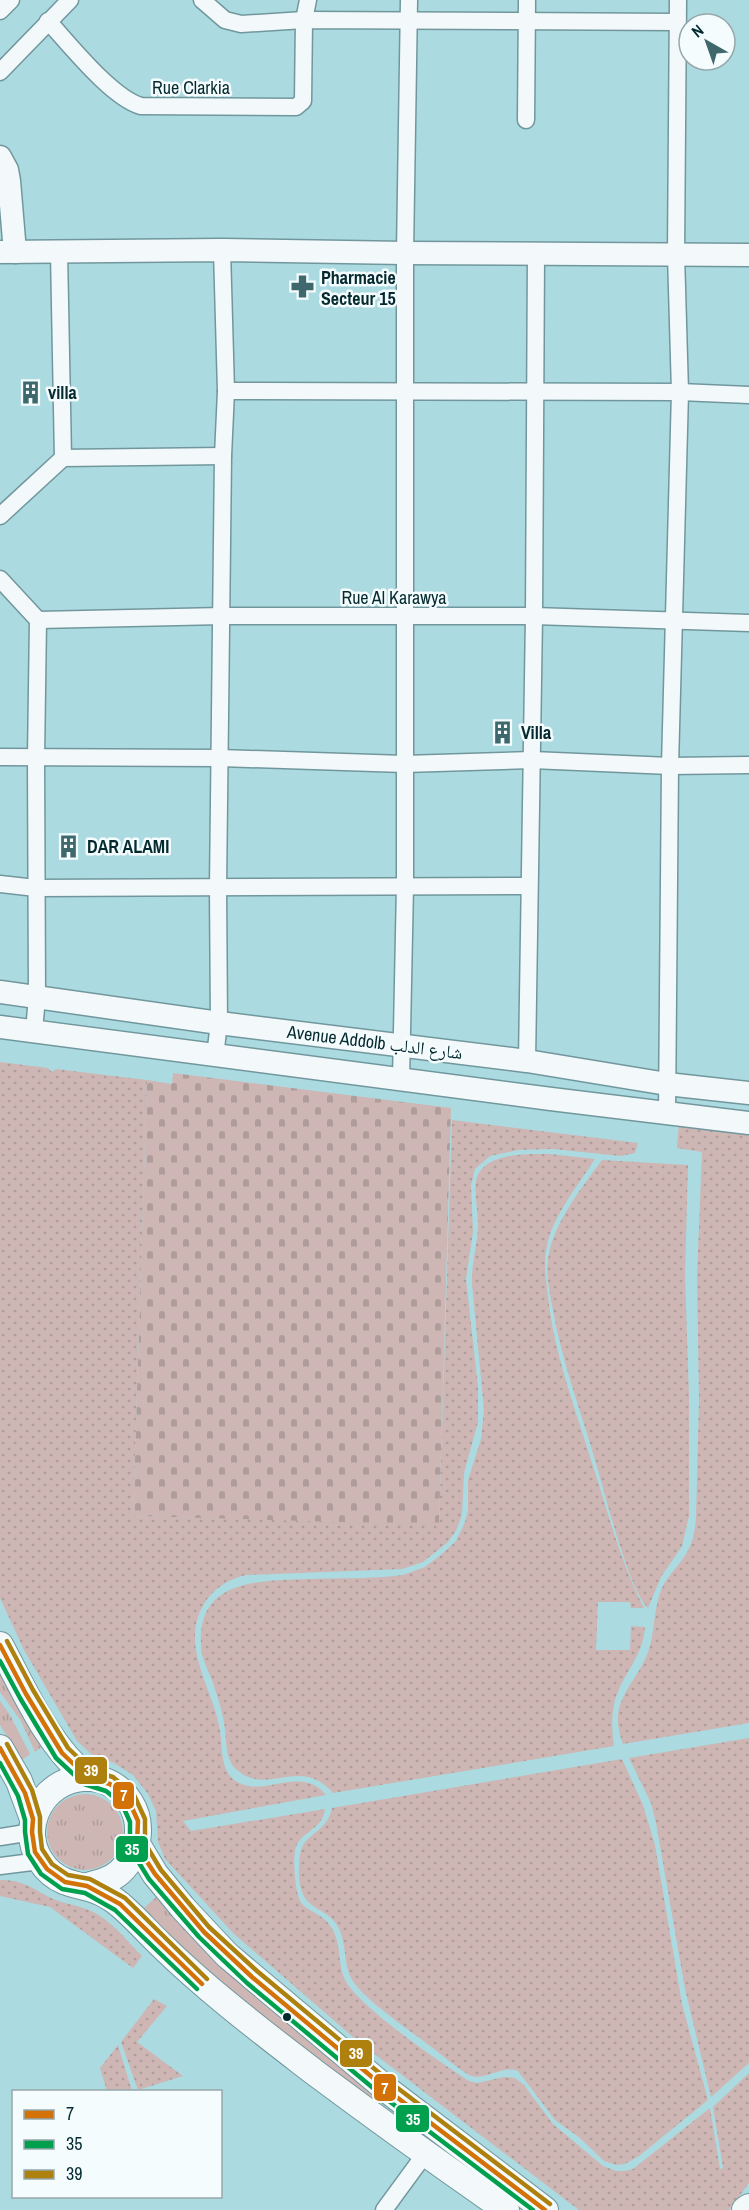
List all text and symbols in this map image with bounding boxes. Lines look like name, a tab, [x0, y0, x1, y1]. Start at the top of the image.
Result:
north arrow	[677, 12, 737, 72]
text: N	[687, 19, 708, 42]
street label: Rue Clarkia	[152, 75, 230, 100]
place label: Pharmacie Secteur 15	[321, 265, 396, 311]
pharmacy icon: Pharmacie Secteur 15	[290, 274, 316, 300]
building icon: villa	[17, 379, 43, 405]
place label: villa	[48, 380, 78, 405]
street label: Rue Al Karawya	[341, 585, 447, 610]
building icon: Villa	[490, 719, 516, 745]
place label: Villa	[521, 720, 552, 745]
building icon: DAR ALAMI	[56, 833, 82, 859]
place label: DAR ALAMI	[87, 834, 169, 859]
street label: Avenue Addolb شارع الدلب	[285, 1019, 464, 1065]
line badge: 39	[74, 1756, 108, 1785]
text: 39	[84, 1759, 98, 1781]
line badge: 7	[112, 1781, 135, 1810]
text: 7	[120, 1784, 128, 1806]
line badge: 35	[115, 1835, 149, 1863]
text: 35	[125, 1838, 139, 1860]
unlabelled marker	[281, 2011, 293, 2023]
line badge: 39	[339, 2039, 373, 2068]
text: 39	[349, 2042, 363, 2064]
line badge: 7	[373, 2073, 397, 2102]
text: 7	[381, 2077, 389, 2099]
legend	[12, 2090, 222, 2198]
text: 7	[66, 2101, 74, 2126]
line badge: 35	[395, 2104, 430, 2133]
text: 35	[406, 2108, 420, 2130]
text: 35	[66, 2131, 82, 2156]
text: 39	[66, 2161, 82, 2186]

